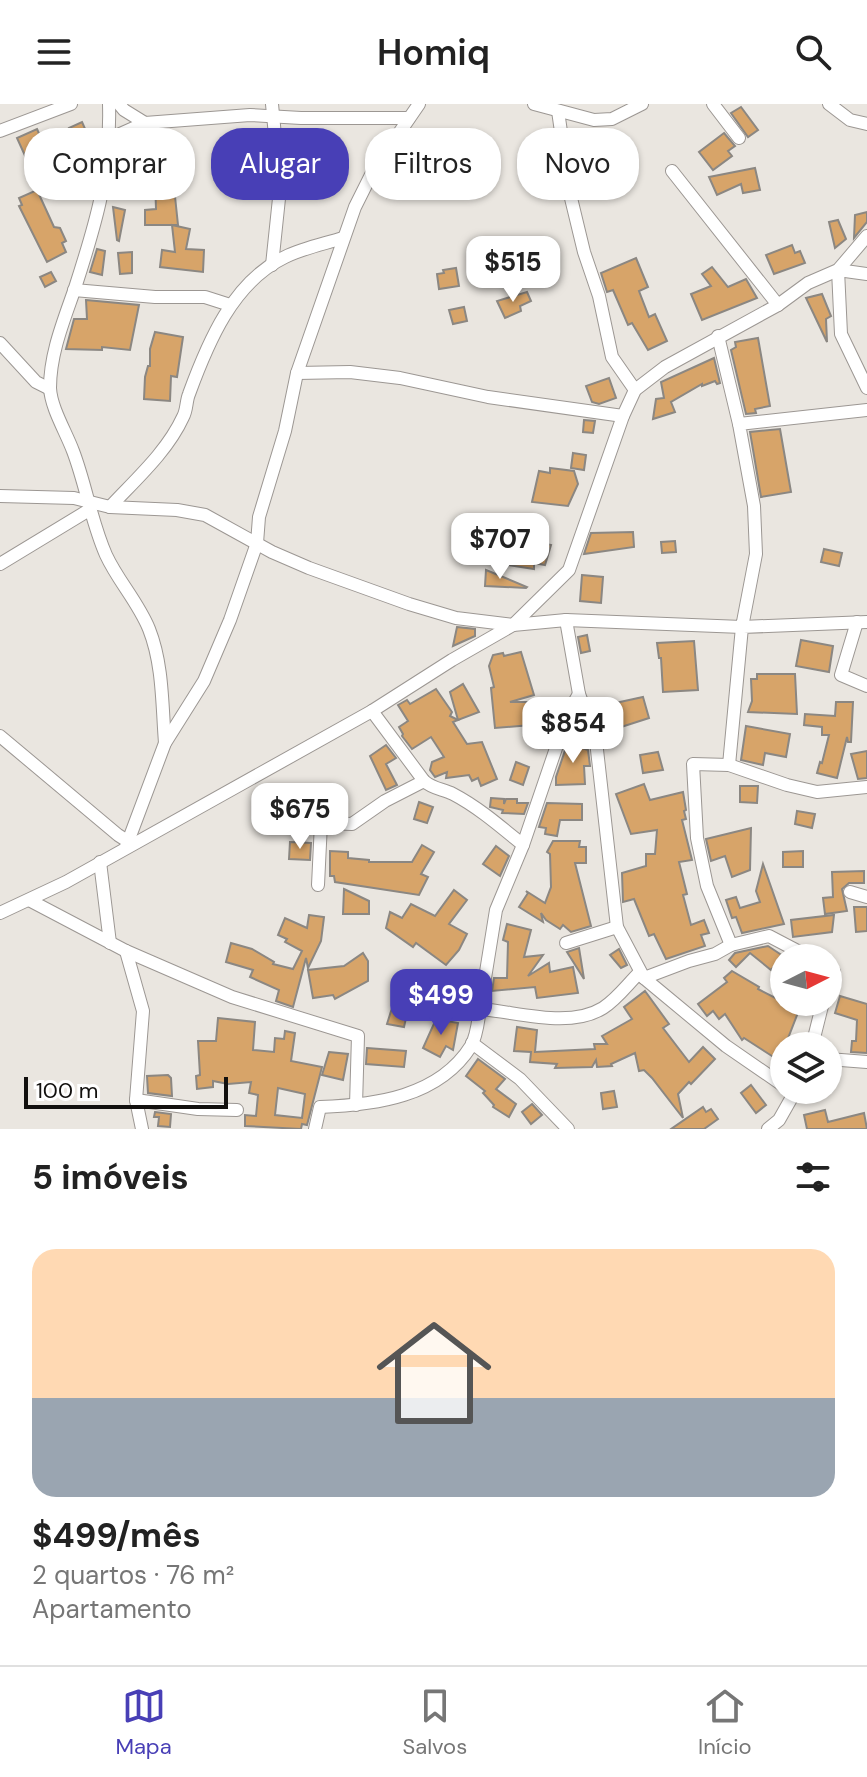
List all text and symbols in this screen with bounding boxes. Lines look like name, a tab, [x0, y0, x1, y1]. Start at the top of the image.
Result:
text: Homiq	[377, 29, 490, 76]
icon: menu	[32, 30, 76, 74]
icon: search	[791, 30, 835, 74]
chip: Comprar	[24, 128, 195, 200]
chip: Alugar	[211, 128, 349, 200]
chip: Filtros	[365, 128, 501, 200]
chip: Novo	[517, 128, 639, 200]
pin: $515	[466, 236, 560, 304]
text: $515	[484, 245, 542, 279]
pin: $707	[453, 513, 547, 581]
text: $707	[469, 522, 531, 556]
pin: $854	[526, 697, 620, 765]
text: $854	[540, 706, 606, 740]
pin: $675	[253, 783, 347, 851]
text: $675	[269, 792, 331, 826]
north arrow	[770, 944, 842, 1016]
map controls	[770, 944, 842, 1104]
pin: $499	[394, 969, 488, 1037]
text: $499	[408, 978, 474, 1012]
button: layers	[770, 1032, 842, 1104]
scale bar	[24, 1073, 228, 1109]
text: 100 m	[36, 1076, 98, 1105]
text: 5 imóveis	[32, 1155, 189, 1200]
icon: filters	[791, 1155, 835, 1199]
icon: home	[362, 1301, 506, 1445]
text: $499/mês	[32, 1513, 201, 1558]
text: 2 quartos · 76 m²	[32, 1558, 234, 1592]
text: Apartamento	[32, 1592, 192, 1626]
tab: Mapa	[115, 1684, 172, 1761]
tab: Salvos	[402, 1684, 467, 1761]
tab: Início	[698, 1684, 752, 1761]

